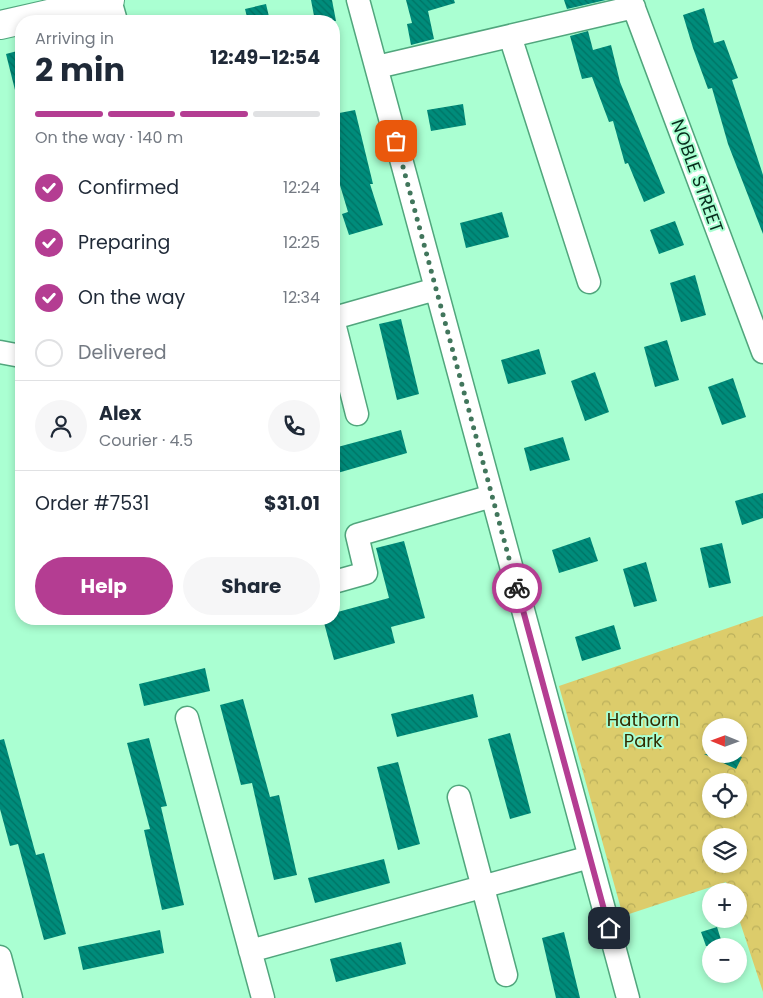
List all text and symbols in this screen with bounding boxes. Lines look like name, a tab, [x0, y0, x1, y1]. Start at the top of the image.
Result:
text: Arriving in	[35, 27, 114, 50]
text: 12:49–12:54	[210, 44, 320, 71]
text: 2 min	[35, 47, 125, 92]
street label: NOBLE STREET	[665, 116, 730, 236]
pin	[375, 120, 417, 162]
text: On the way · 140 m	[35, 126, 183, 149]
icon: bag	[382, 127, 410, 155]
icon: check	[35, 174, 63, 202]
text: Confirmed	[78, 174, 179, 201]
text: 12:24	[283, 176, 320, 199]
icon: check	[35, 229, 63, 257]
text: Preparing	[78, 229, 170, 256]
text: 12:25	[283, 231, 320, 254]
icon: check	[35, 284, 63, 312]
text: On the way	[78, 284, 185, 311]
text: 12:34	[283, 286, 320, 309]
text: Delivered	[78, 339, 167, 366]
button: person	[35, 400, 87, 452]
text: Alex	[99, 400, 141, 427]
button: phone	[268, 400, 320, 452]
text: Courier · 4.5	[99, 429, 193, 452]
text: Order #7531	[35, 490, 149, 517]
text: $31.01	[264, 490, 320, 517]
button: Help	[35, 557, 173, 615]
button: Share	[183, 557, 320, 615]
courier	[492, 563, 542, 613]
icon: bike	[503, 574, 531, 602]
park label: Hathorn Park	[607, 707, 679, 753]
north arrow	[702, 718, 748, 762]
map controls	[702, 718, 747, 983]
button: locate	[702, 773, 747, 818]
button: layers	[702, 828, 747, 873]
button: +	[702, 883, 747, 928]
pin	[588, 907, 630, 949]
icon: home	[595, 914, 623, 942]
button: −	[702, 938, 747, 983]

